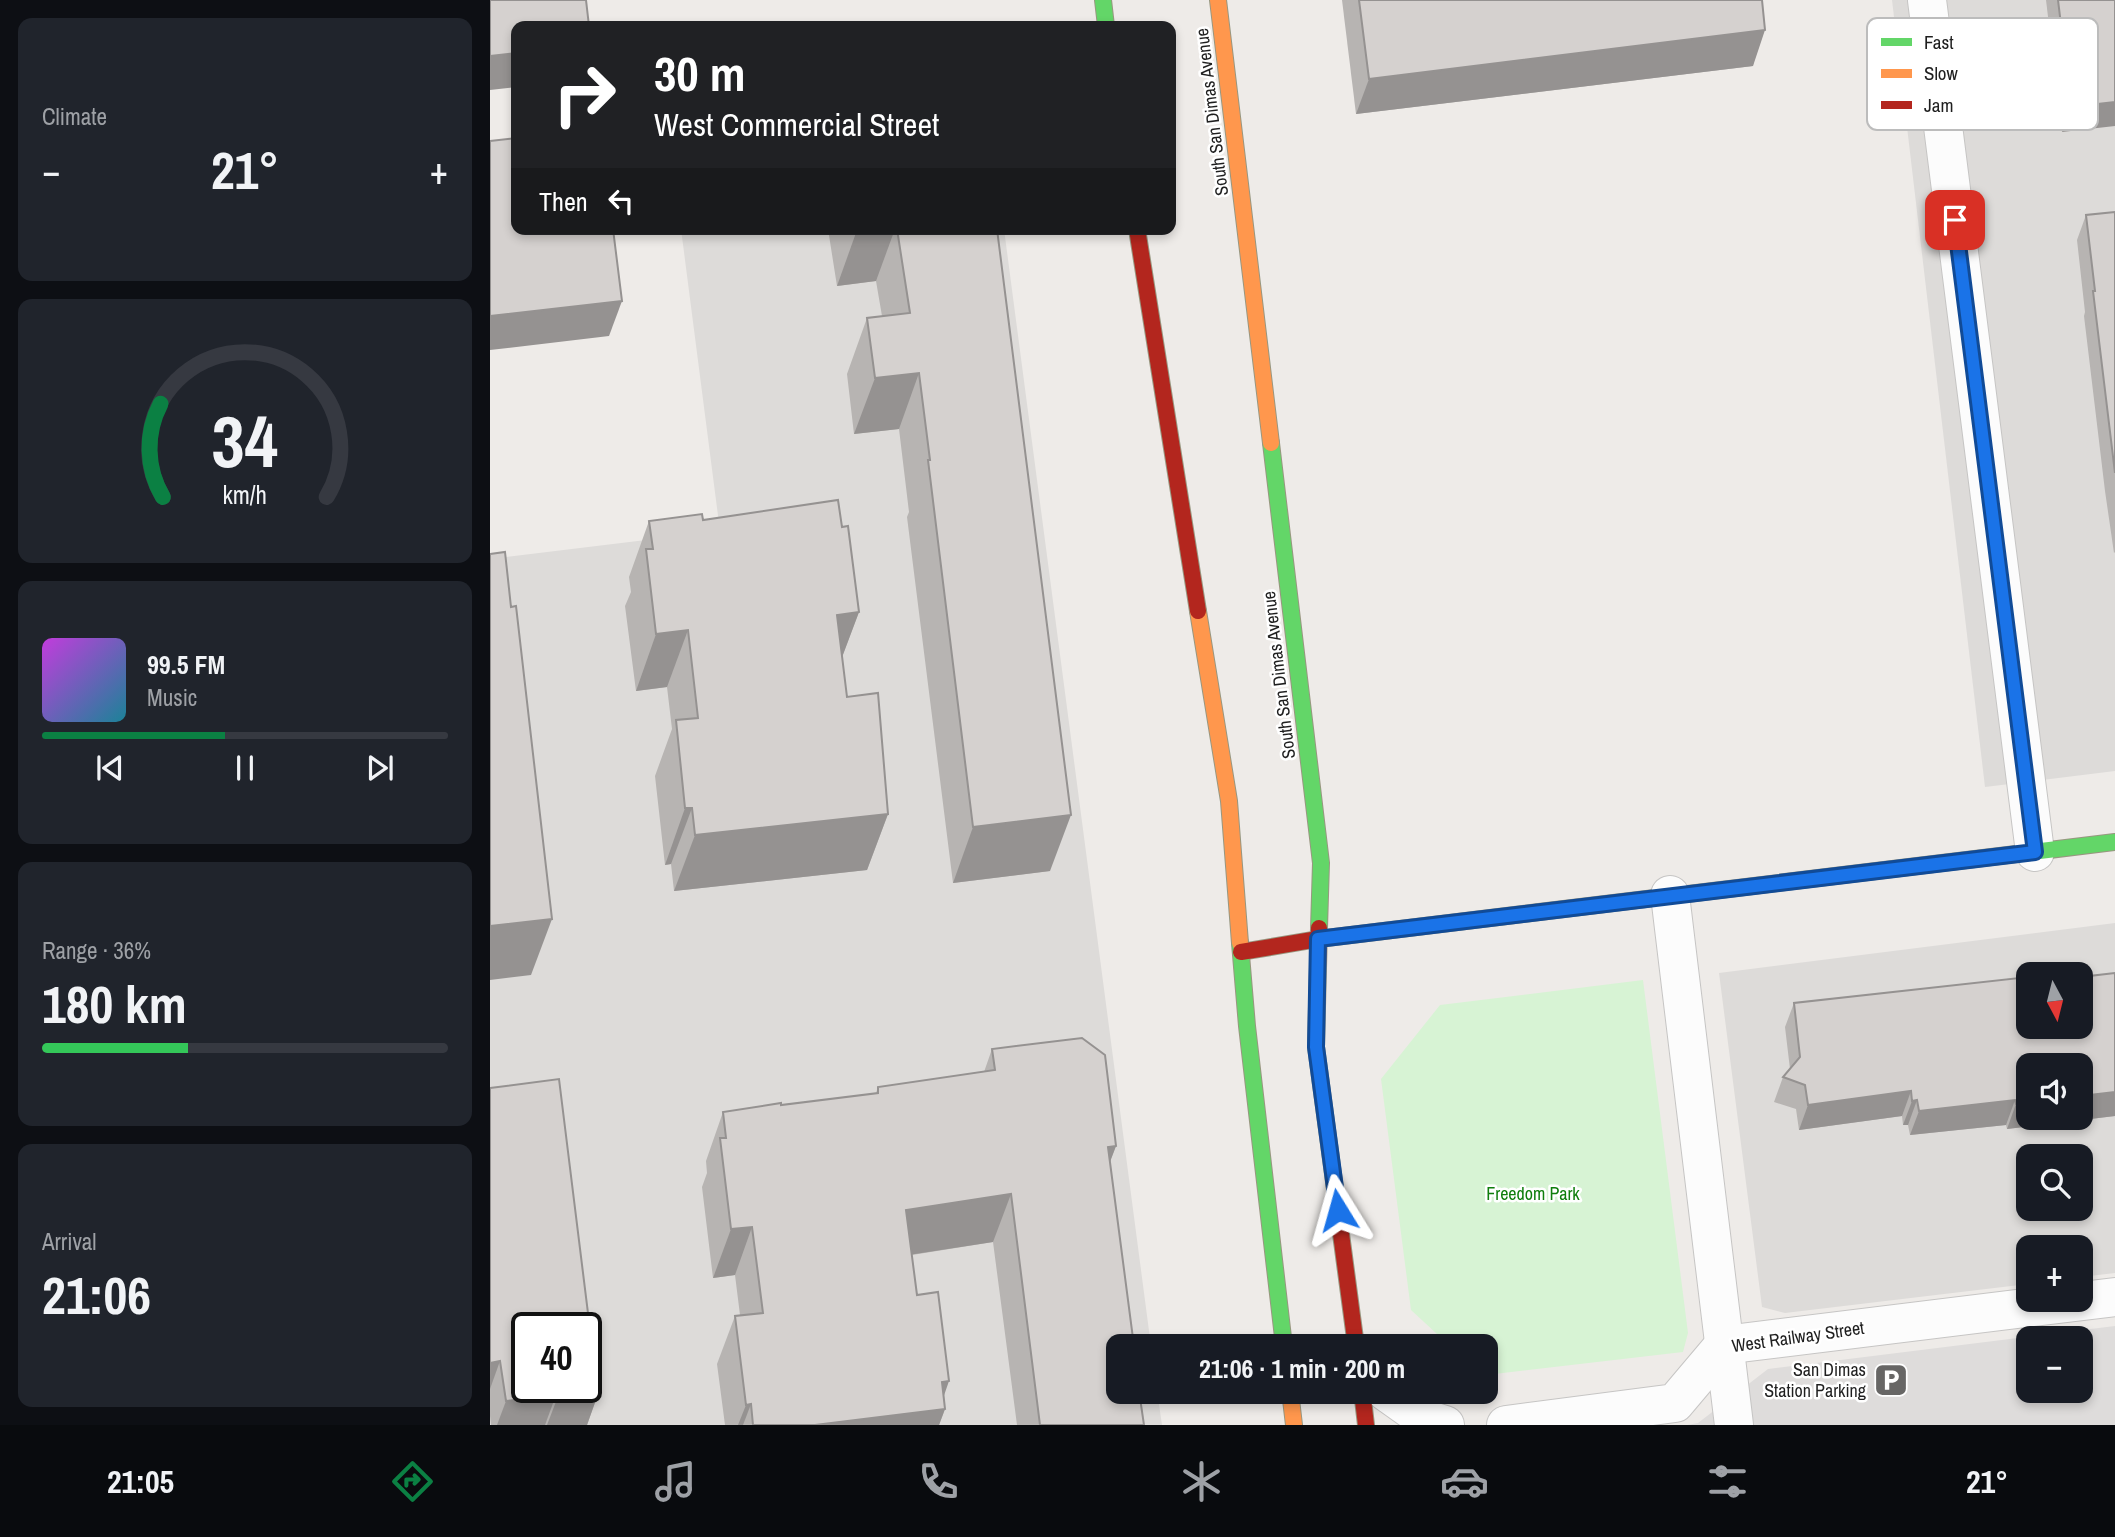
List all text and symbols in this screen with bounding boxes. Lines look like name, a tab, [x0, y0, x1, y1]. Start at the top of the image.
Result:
legend	[1867, 18, 2098, 130]
street label: South San Dimas Avenue	[1189, 27, 1234, 197]
text: Fast	[1924, 29, 1954, 55]
text: 30 m	[654, 40, 746, 106]
icon: right	[539, 49, 630, 140]
text: Slow	[1924, 60, 1959, 86]
text: Jam	[1924, 92, 1953, 118]
text: Climate	[42, 101, 107, 132]
text: West Commercial Street	[654, 103, 939, 146]
text: 21°	[211, 135, 279, 205]
text: −	[42, 145, 60, 196]
text: +	[430, 145, 448, 196]
icon: left	[602, 182, 640, 220]
text: Then	[539, 184, 588, 219]
pin	[1925, 190, 1985, 250]
icon: arrive	[1936, 201, 1974, 239]
text: 34	[212, 393, 278, 491]
text: km/h	[223, 478, 267, 512]
street label: South San Dimas Avenue	[1256, 590, 1301, 760]
text: 99.5 FM	[147, 647, 225, 682]
text: Music	[147, 682, 197, 713]
icon: previous	[91, 749, 129, 787]
icon: pause	[226, 749, 264, 787]
icon: next	[361, 749, 399, 787]
text: Range · 36%	[42, 935, 151, 966]
north arrow	[2016, 962, 2093, 1040]
map controls	[2016, 962, 2093, 1403]
text: 180 km	[42, 969, 187, 1039]
button: sound	[2016, 1053, 2093, 1130]
button: search	[2016, 1144, 2093, 1221]
position arrow	[1301, 1173, 1375, 1247]
park label: Freedom Park	[1486, 1181, 1580, 1206]
text: Arrival	[42, 1226, 97, 1257]
button: +	[2016, 1235, 2093, 1312]
text: 21:06	[42, 1260, 151, 1330]
speed limit sign: 40	[511, 1312, 602, 1403]
street label: West Railway Street	[1730, 1315, 1866, 1358]
button: −	[2016, 1326, 2093, 1403]
text: 21:06 · 1 min · 200 m	[1199, 1351, 1405, 1386]
place label: San Dimas Station Parking	[1764, 1357, 1867, 1403]
parking icon: San Dimas Station Parking	[1872, 1361, 1910, 1399]
icon: directions	[388, 1457, 437, 1506]
icon: music	[651, 1457, 700, 1506]
icon: phone	[914, 1457, 963, 1506]
icon: climate	[1177, 1457, 1226, 1506]
icon: car	[1440, 1457, 1489, 1506]
icon: filters	[1703, 1457, 1752, 1506]
text: 21:05	[107, 1460, 174, 1503]
text: 21°	[1966, 1460, 2008, 1503]

